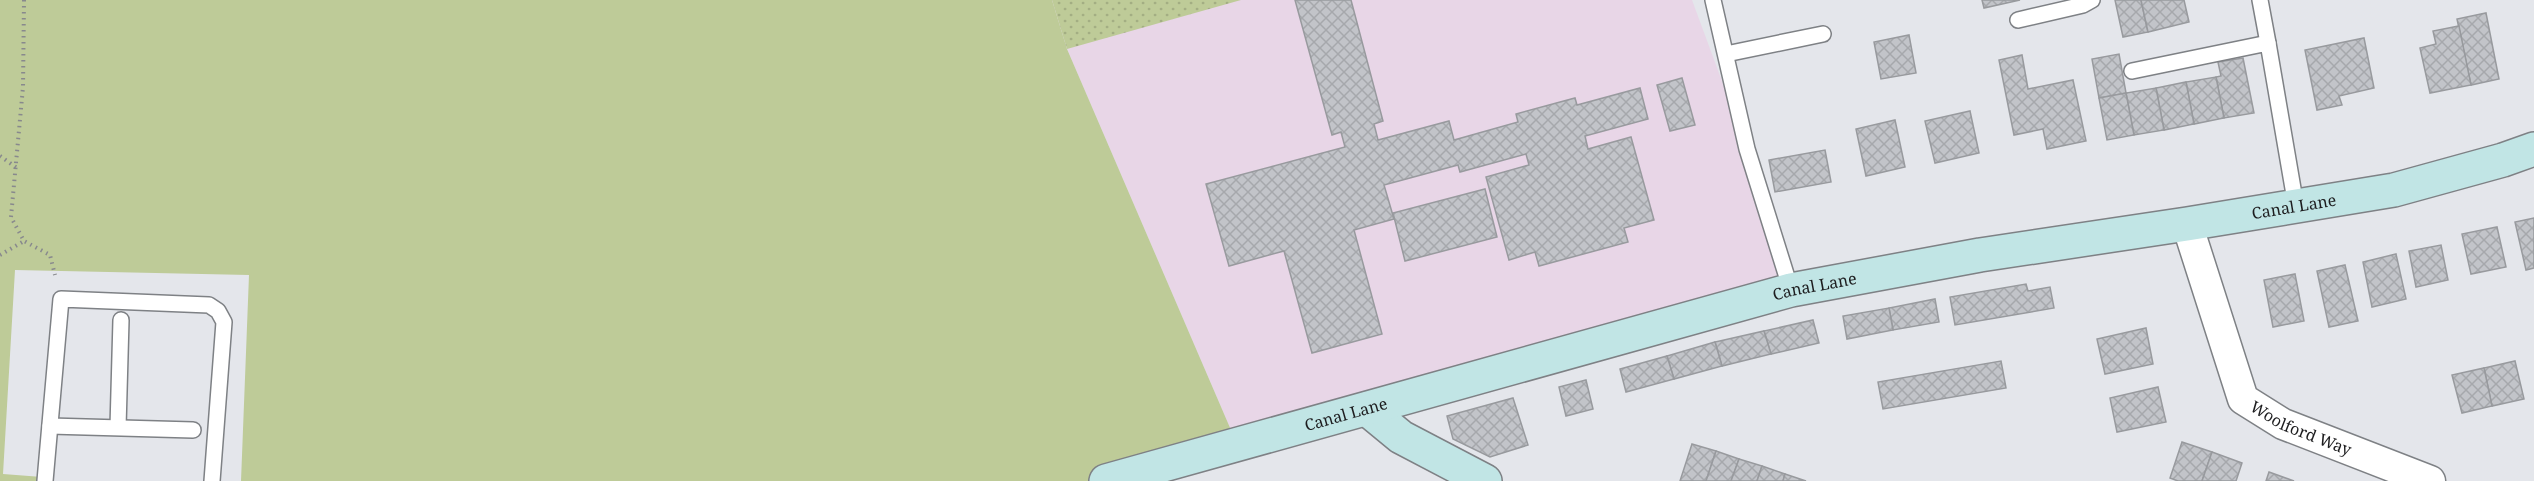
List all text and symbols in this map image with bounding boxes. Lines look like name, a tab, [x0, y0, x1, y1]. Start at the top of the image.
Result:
street label: Canal Lane	[2250, 189, 2338, 224]
street label: Canal Lane	[1770, 267, 1858, 306]
street label: Canal Lane	[1302, 392, 1390, 436]
street label: Woolford Way	[2246, 395, 2356, 461]

